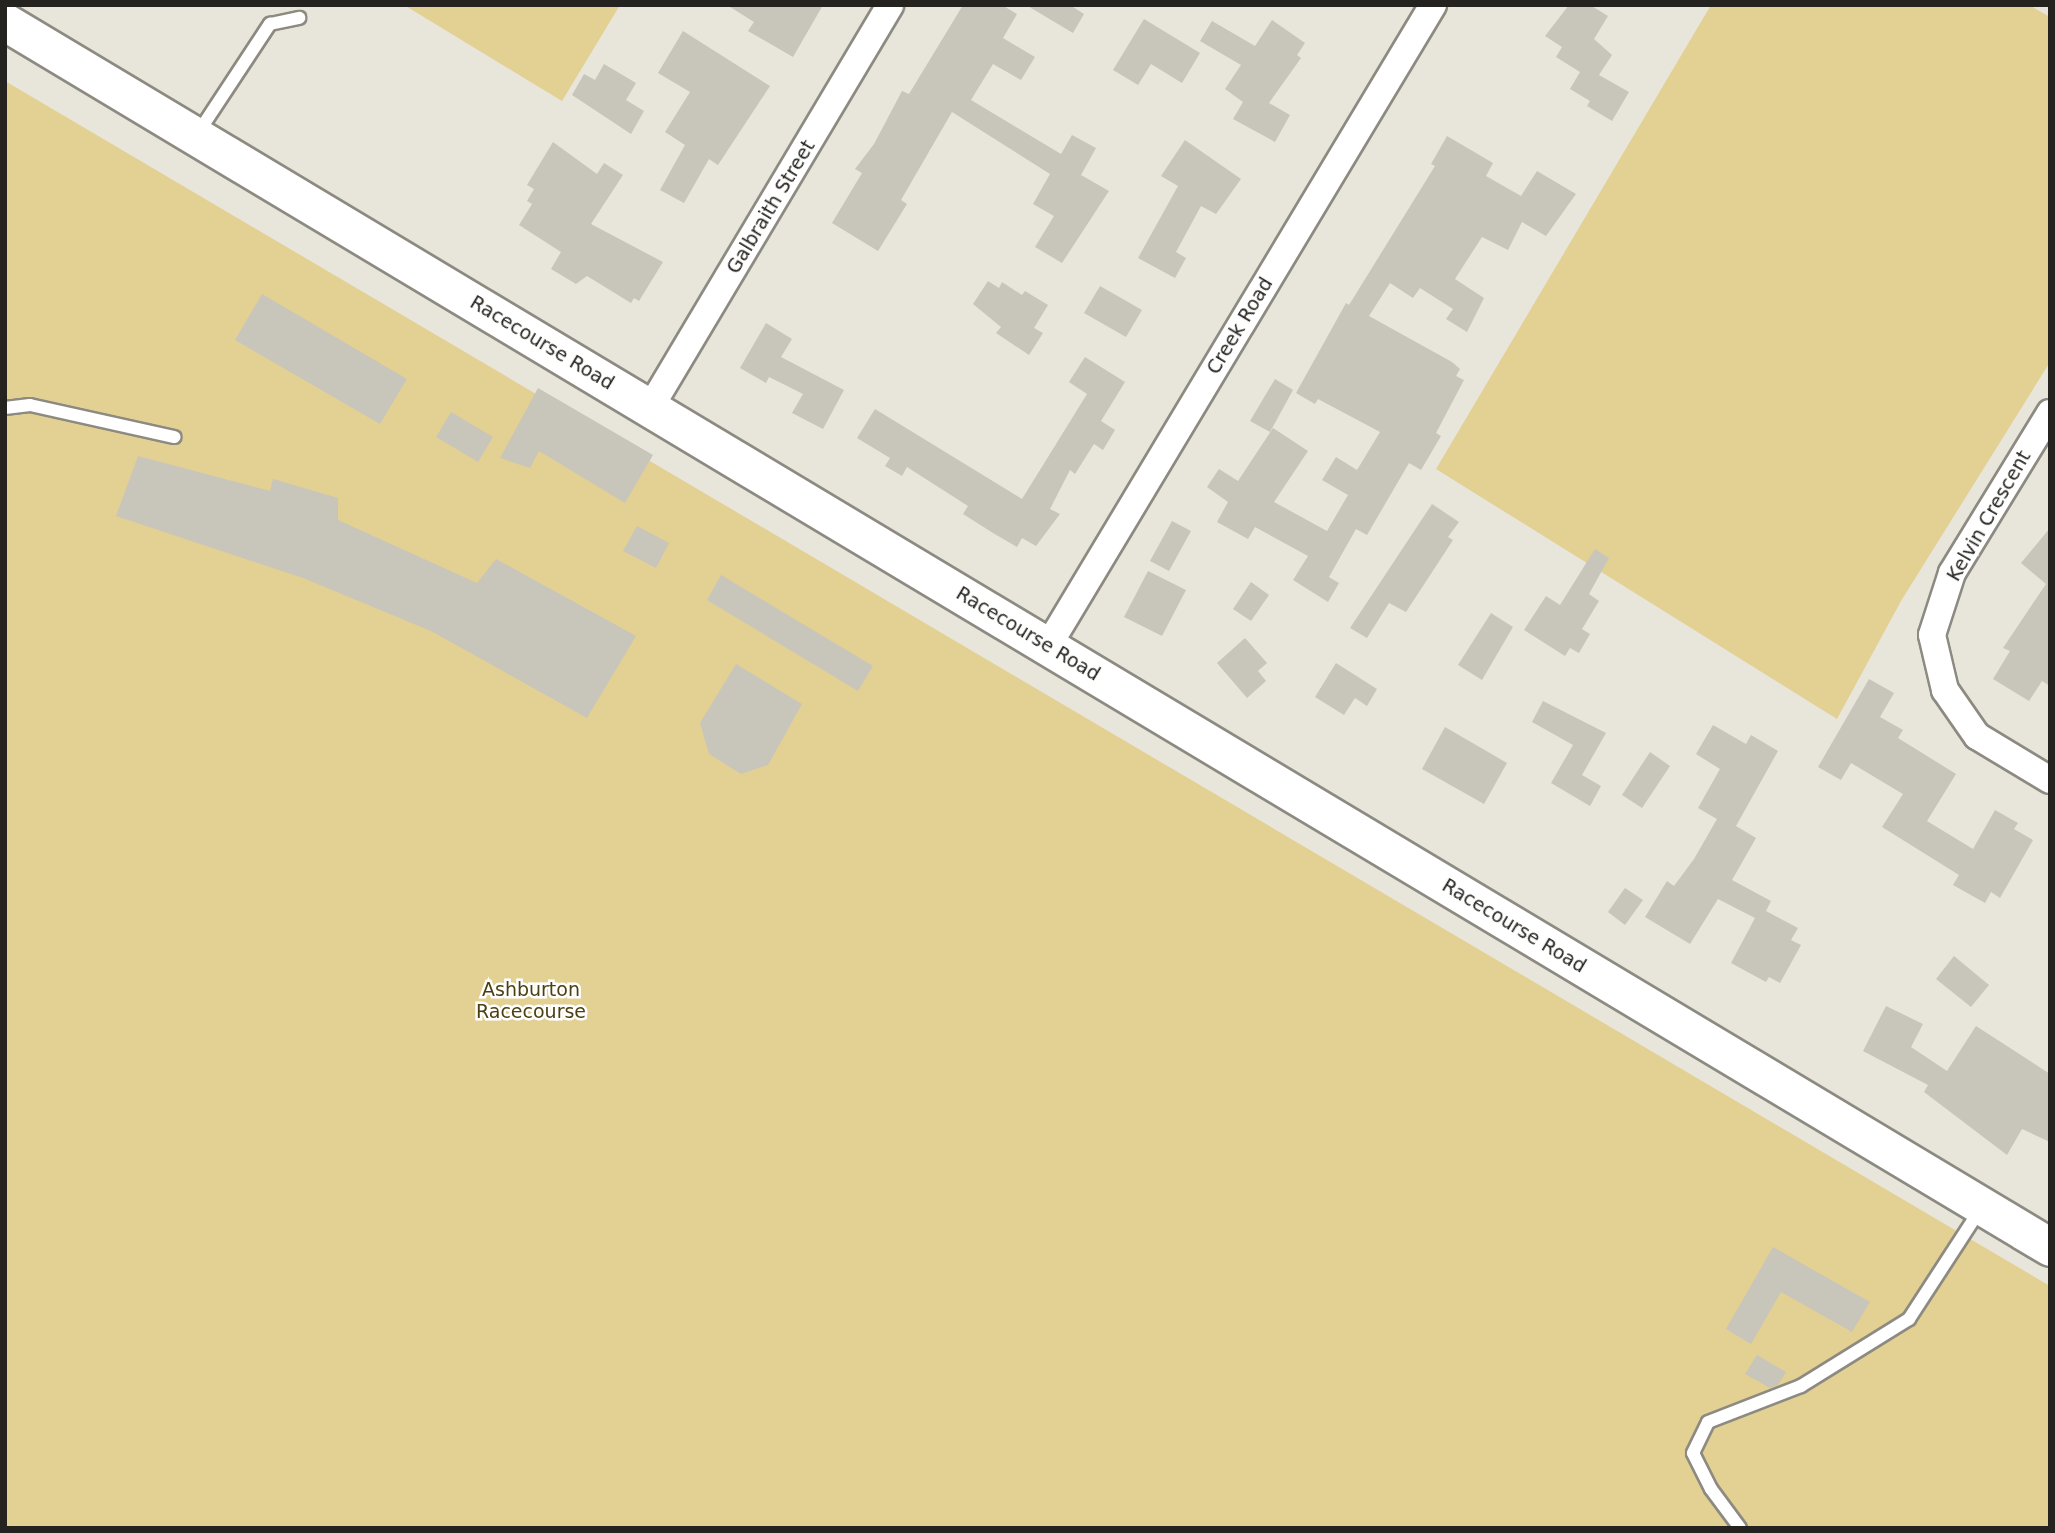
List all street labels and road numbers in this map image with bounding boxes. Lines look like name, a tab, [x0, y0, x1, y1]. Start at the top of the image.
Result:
street label: Galbraith Street	[722, 136, 820, 278]
street label: Creek Road	[1202, 274, 1278, 378]
street label: Racecourse Road	[466, 291, 618, 395]
street label: Kelvin Crescent	[1942, 447, 2036, 585]
street label: Racecourse Road	[952, 582, 1104, 686]
street label: Racecourse Road	[1438, 874, 1590, 978]

